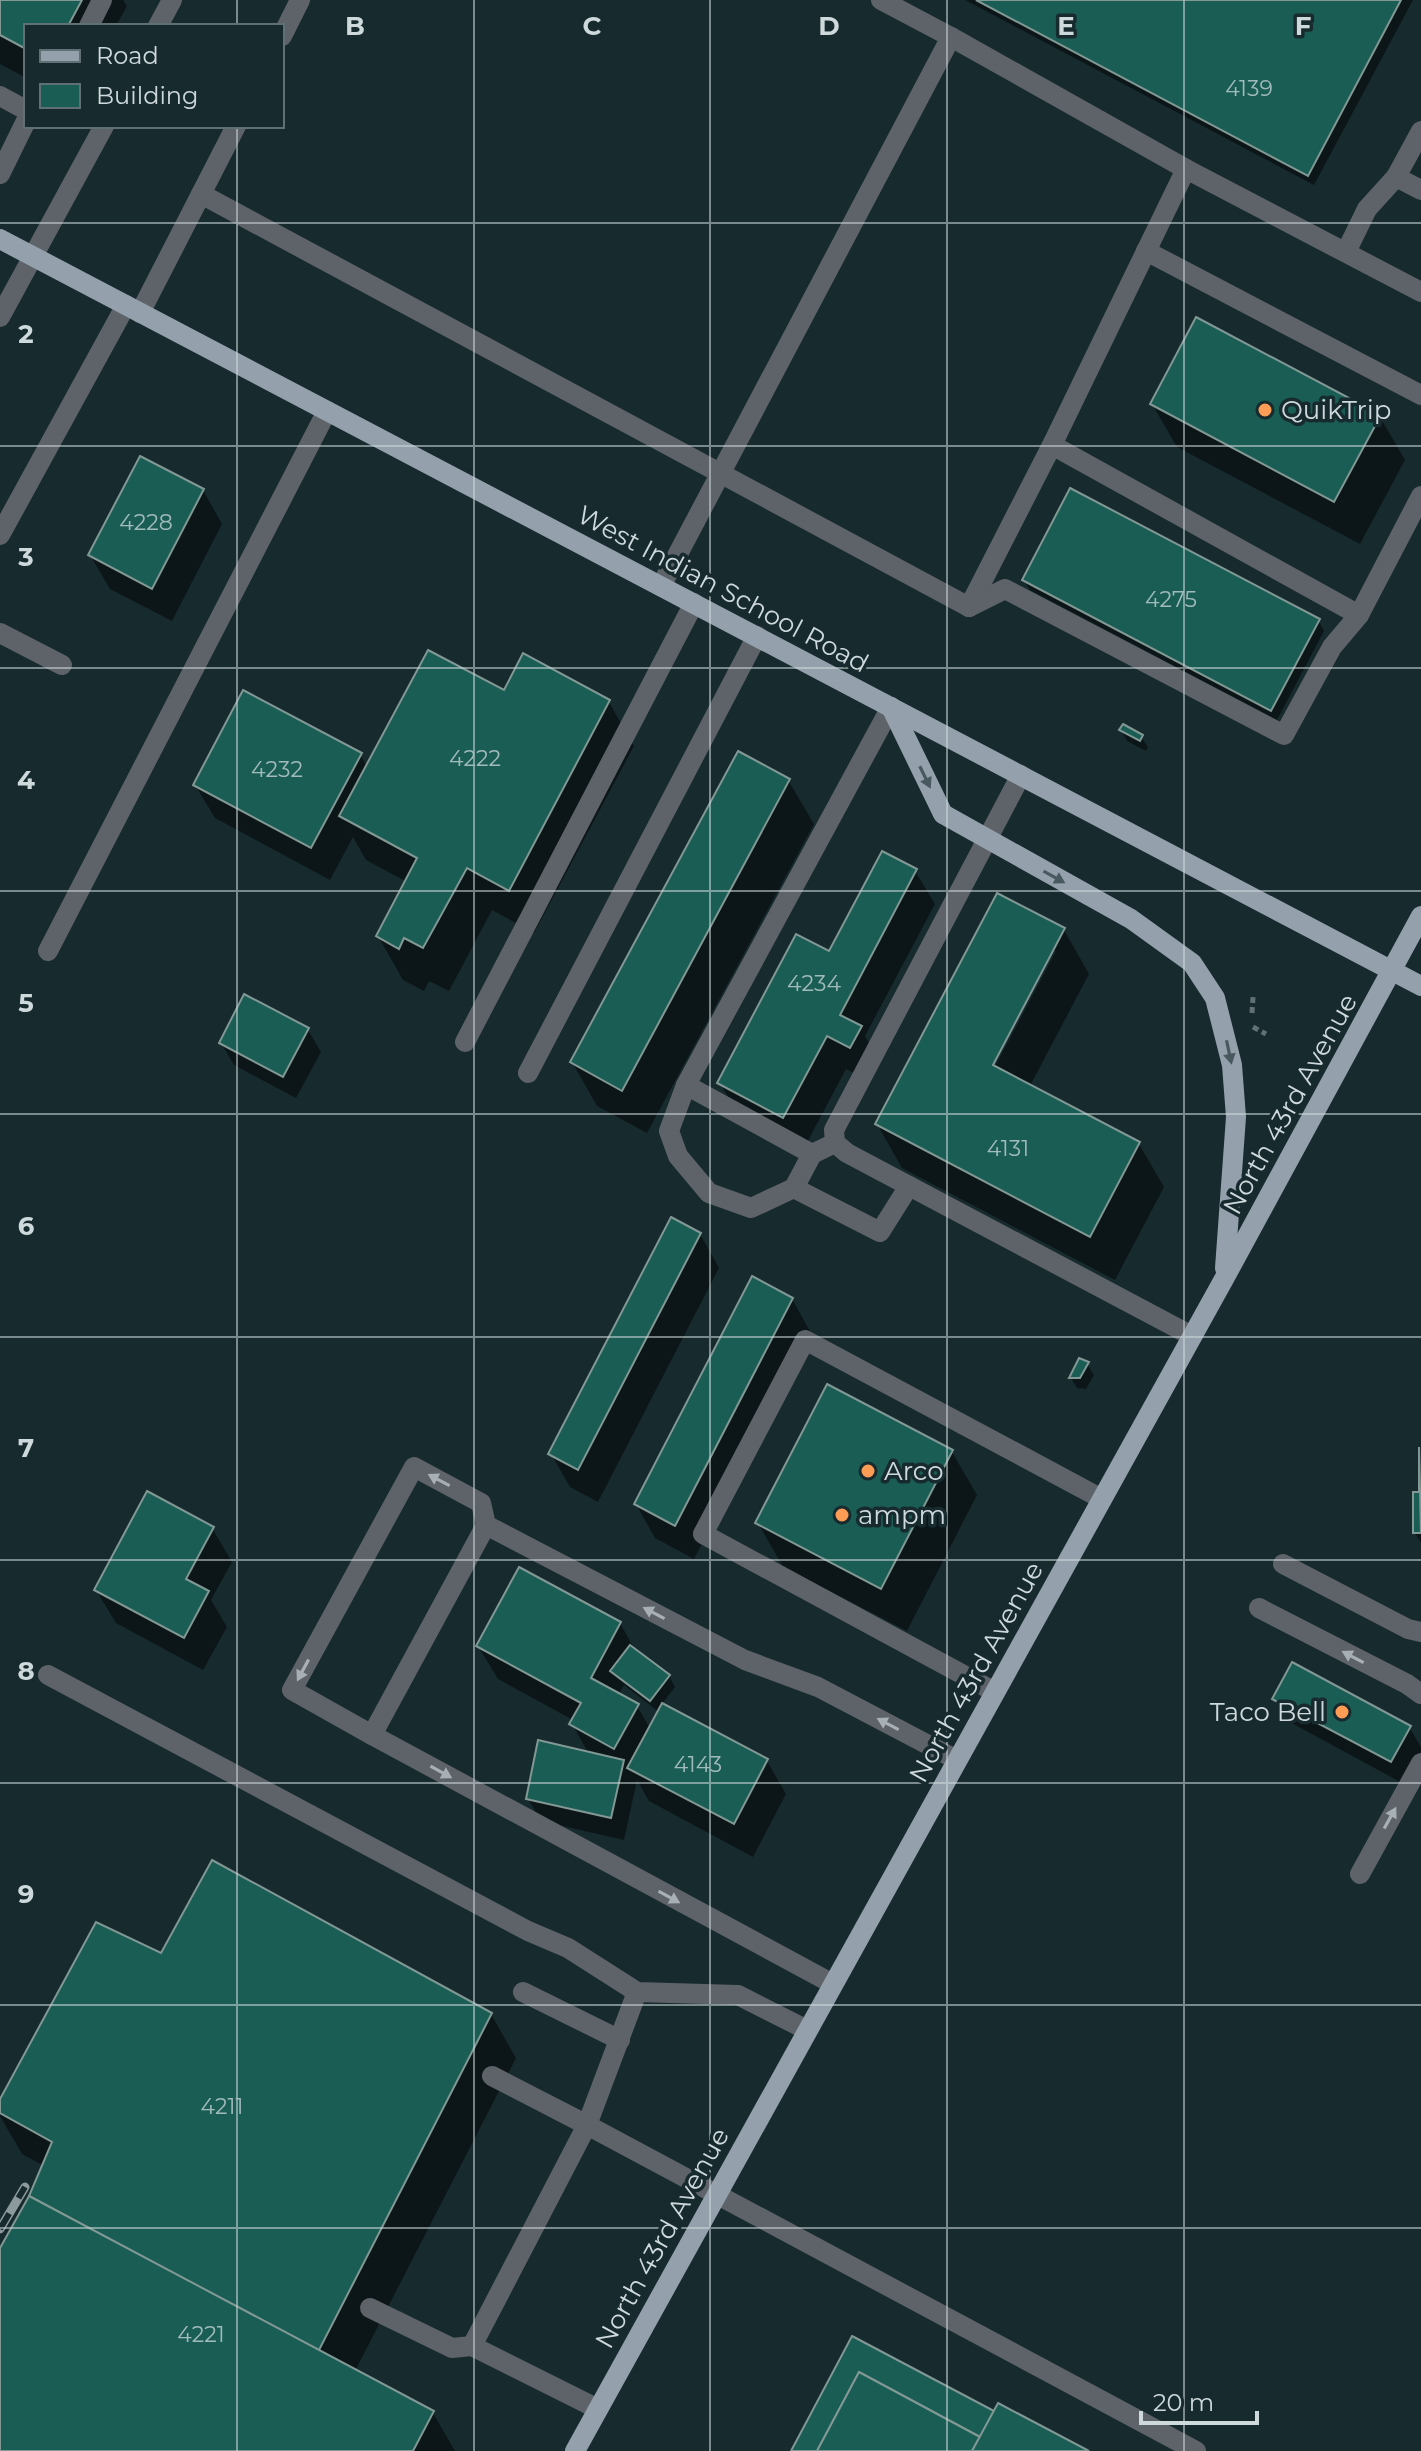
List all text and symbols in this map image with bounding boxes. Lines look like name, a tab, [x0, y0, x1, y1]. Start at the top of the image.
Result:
text: B	[345, 10, 365, 42]
text: C	[583, 10, 602, 42]
text: D	[818, 10, 840, 42]
text: E	[1057, 10, 1075, 42]
text: F	[1295, 10, 1311, 42]
legend	[24, 24, 284, 128]
text: Road	[96, 41, 159, 70]
house number: 4139	[1225, 75, 1273, 102]
text: Building	[96, 81, 199, 110]
text: 2	[18, 318, 34, 350]
place label: QuikTrip	[1281, 394, 1391, 426]
marker: QuikTrip	[1256, 401, 1274, 419]
street label: West Indian School Road	[572, 498, 874, 680]
house number: 4228	[119, 509, 173, 536]
text: 3	[17, 541, 34, 573]
house number: 4275	[1145, 586, 1197, 613]
house number: 4222	[449, 745, 501, 772]
house number: 4232	[251, 756, 303, 783]
text: 4	[17, 764, 35, 796]
one-way arrow	[918, 765, 932, 788]
one-way arrow	[1043, 870, 1066, 884]
house number: 4234	[787, 970, 841, 997]
text: 5	[18, 987, 34, 1019]
street label: North 43rd Avenue	[1216, 988, 1364, 1220]
one-way arrow	[1223, 1039, 1236, 1064]
house number: 4131	[987, 1135, 1029, 1162]
text: 6	[18, 1210, 35, 1242]
text: 7	[18, 1432, 34, 1464]
place label: Arco	[884, 1455, 943, 1487]
marker: Arco	[859, 1462, 877, 1480]
one-way arrow	[427, 1473, 450, 1487]
place label: ampm	[858, 1499, 946, 1531]
marker: ampm	[833, 1506, 851, 1524]
street label: North 43rd Avenue	[902, 1556, 1050, 1788]
one-way arrow	[642, 1606, 665, 1619]
one-way arrow	[1341, 1650, 1364, 1663]
text: 8	[17, 1655, 35, 1687]
one-way arrow	[297, 1659, 310, 1682]
place label: Taco Bell	[1210, 1696, 1326, 1728]
marker: Taco Bell	[1333, 1703, 1351, 1721]
one-way arrow	[877, 1717, 900, 1730]
house number: 4143	[674, 1751, 722, 1778]
one-way arrow	[430, 1765, 452, 1779]
one-way arrow	[1383, 1807, 1397, 1829]
text: 9	[18, 1878, 34, 1910]
one-way arrow	[658, 1889, 680, 1903]
house number: 4211	[201, 2093, 243, 2120]
street label: North 43rd Avenue	[588, 2122, 736, 2354]
house number: 4221	[177, 2321, 225, 2348]
scale bar	[1141, 2375, 1257, 2425]
text: 20 m	[1153, 2388, 1214, 2417]

